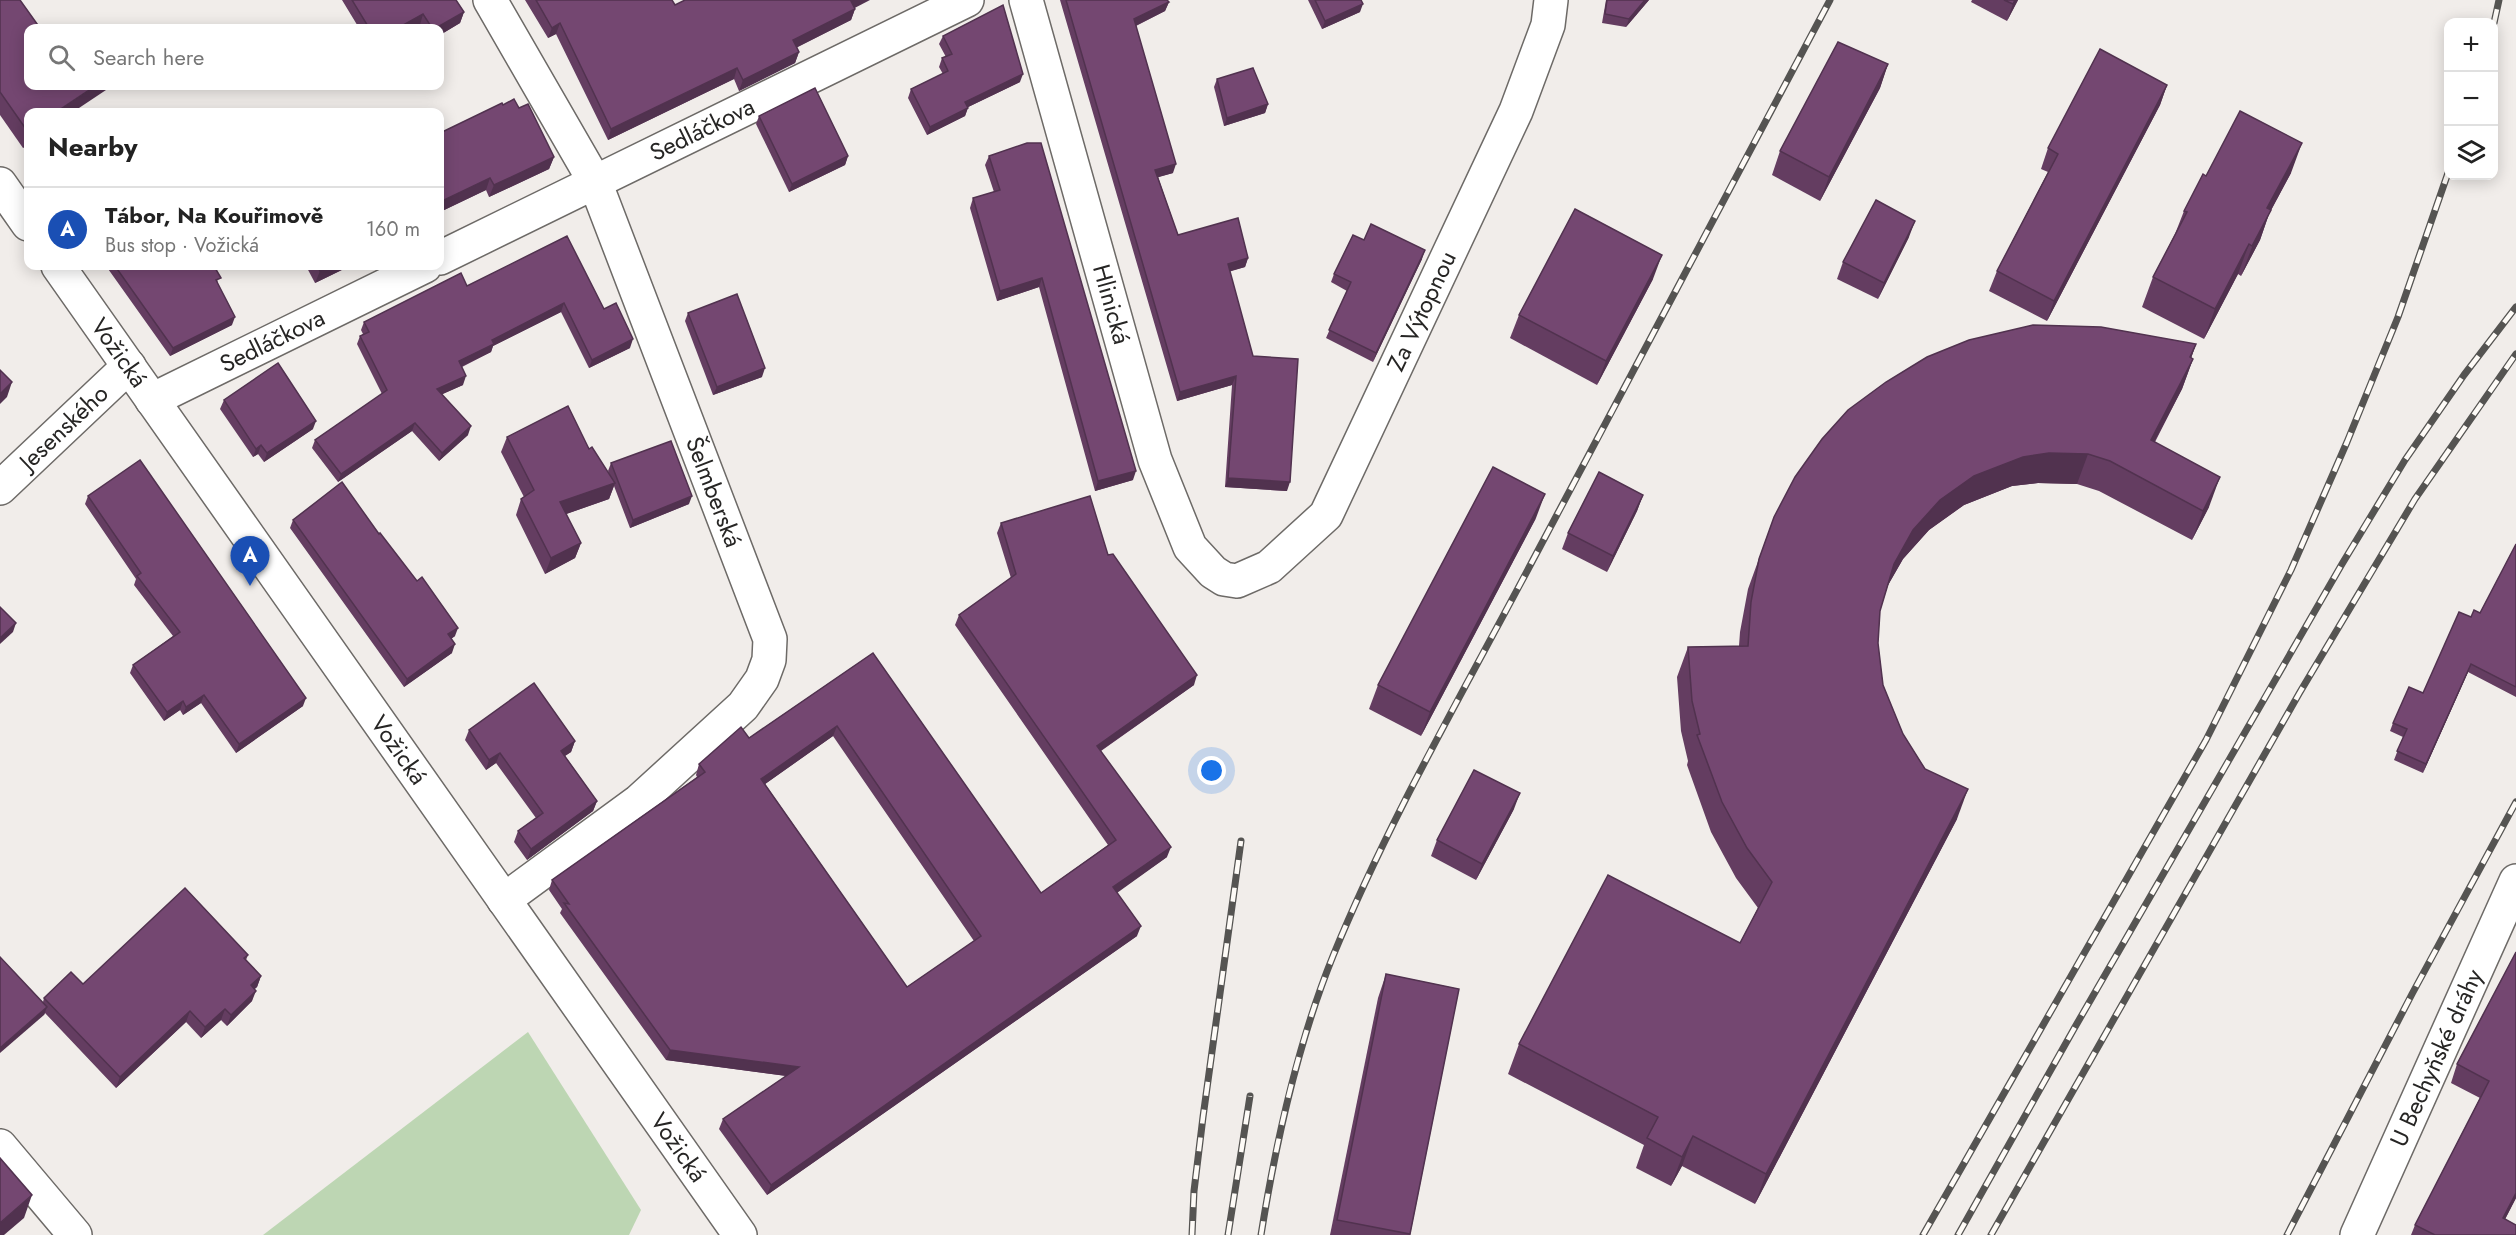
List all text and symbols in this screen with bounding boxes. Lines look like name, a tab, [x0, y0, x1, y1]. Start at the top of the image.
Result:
map controls	[2444, 18, 2498, 180]
button: +	[2444, 18, 2498, 72]
search box	[24, 24, 444, 90]
icon: search	[45, 41, 78, 74]
text: Search here	[93, 41, 204, 73]
button: −	[2444, 72, 2498, 126]
street label: Sedláčkova	[644, 89, 760, 170]
button: layers	[2444, 126, 2498, 180]
text: Nearby	[48, 128, 137, 166]
text: Tábor, Na Kouřimově	[105, 199, 323, 231]
text: A	[60, 215, 75, 244]
text: 160 m	[366, 215, 420, 244]
text: Bus stop · Vožická	[105, 231, 259, 260]
street label: Za Výtopnou	[1378, 245, 1465, 377]
street label: Hlinická	[1084, 260, 1140, 348]
street label: Sedláčkova	[214, 300, 330, 381]
street label: Vožická	[83, 310, 156, 394]
street label: Jesenského	[9, 376, 116, 480]
street label: Šelmberská	[677, 431, 751, 552]
pin: A	[230, 536, 270, 586]
street label: Vožická	[362, 708, 436, 792]
your location	[1197, 756, 1226, 785]
street label: U Bechyňské dráhy	[2381, 963, 2491, 1152]
street label: Vožická	[642, 1105, 716, 1189]

